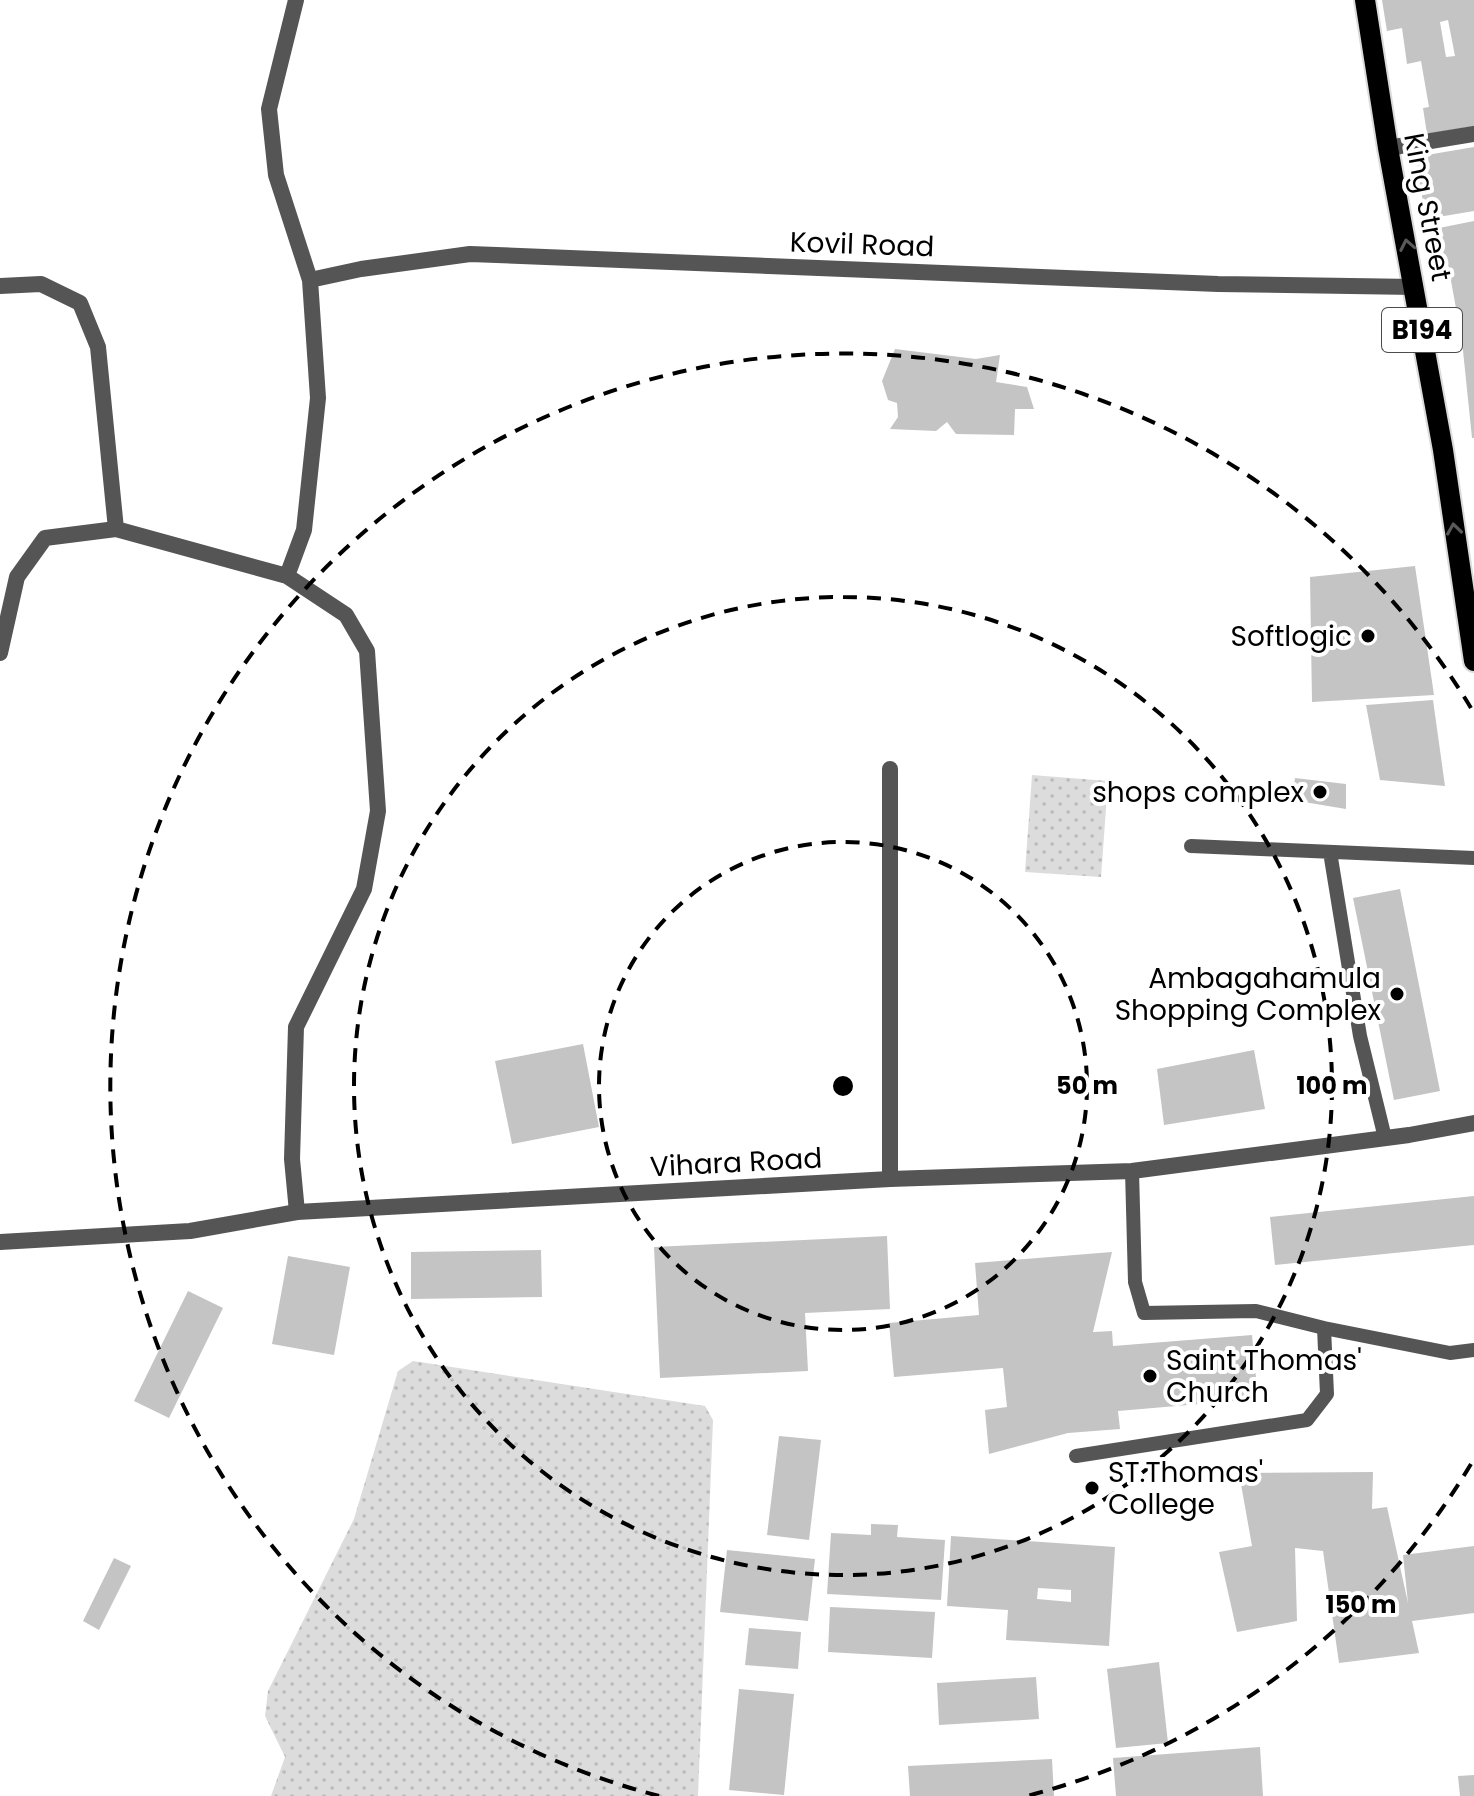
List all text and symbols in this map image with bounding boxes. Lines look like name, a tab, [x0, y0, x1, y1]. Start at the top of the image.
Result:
street label: King Street	[1394, 130, 1461, 284]
street label: Kovil Road	[789, 222, 935, 267]
one-way arrow	[1399, 238, 1416, 251]
road number: B194	[1382, 308, 1462, 352]
one-way arrow	[1446, 522, 1463, 535]
place label: Softlogic	[1231, 617, 1352, 656]
marker: Softlogic	[1359, 627, 1377, 645]
place label: shops complex	[1092, 773, 1305, 812]
marker: shops complex	[1311, 783, 1329, 801]
place label: Ambagahamula Shopping Complex	[1115, 959, 1382, 1030]
marker: Ambagahamula Shopping Complex	[1388, 985, 1406, 1003]
text: 50 m	[1056, 1069, 1118, 1102]
text: 100 m	[1297, 1069, 1367, 1102]
centre of rings	[829, 1072, 857, 1100]
street label: Vihara Road	[649, 1139, 823, 1186]
place label: Saint Thomas' Church	[1166, 1341, 1362, 1412]
marker: Saint Thomas' Church	[1141, 1367, 1159, 1385]
place label: ST.Thomas' College	[1108, 1453, 1263, 1524]
marker: ST.Thomas' College	[1083, 1479, 1101, 1497]
text: 150 m	[1326, 1588, 1396, 1621]

